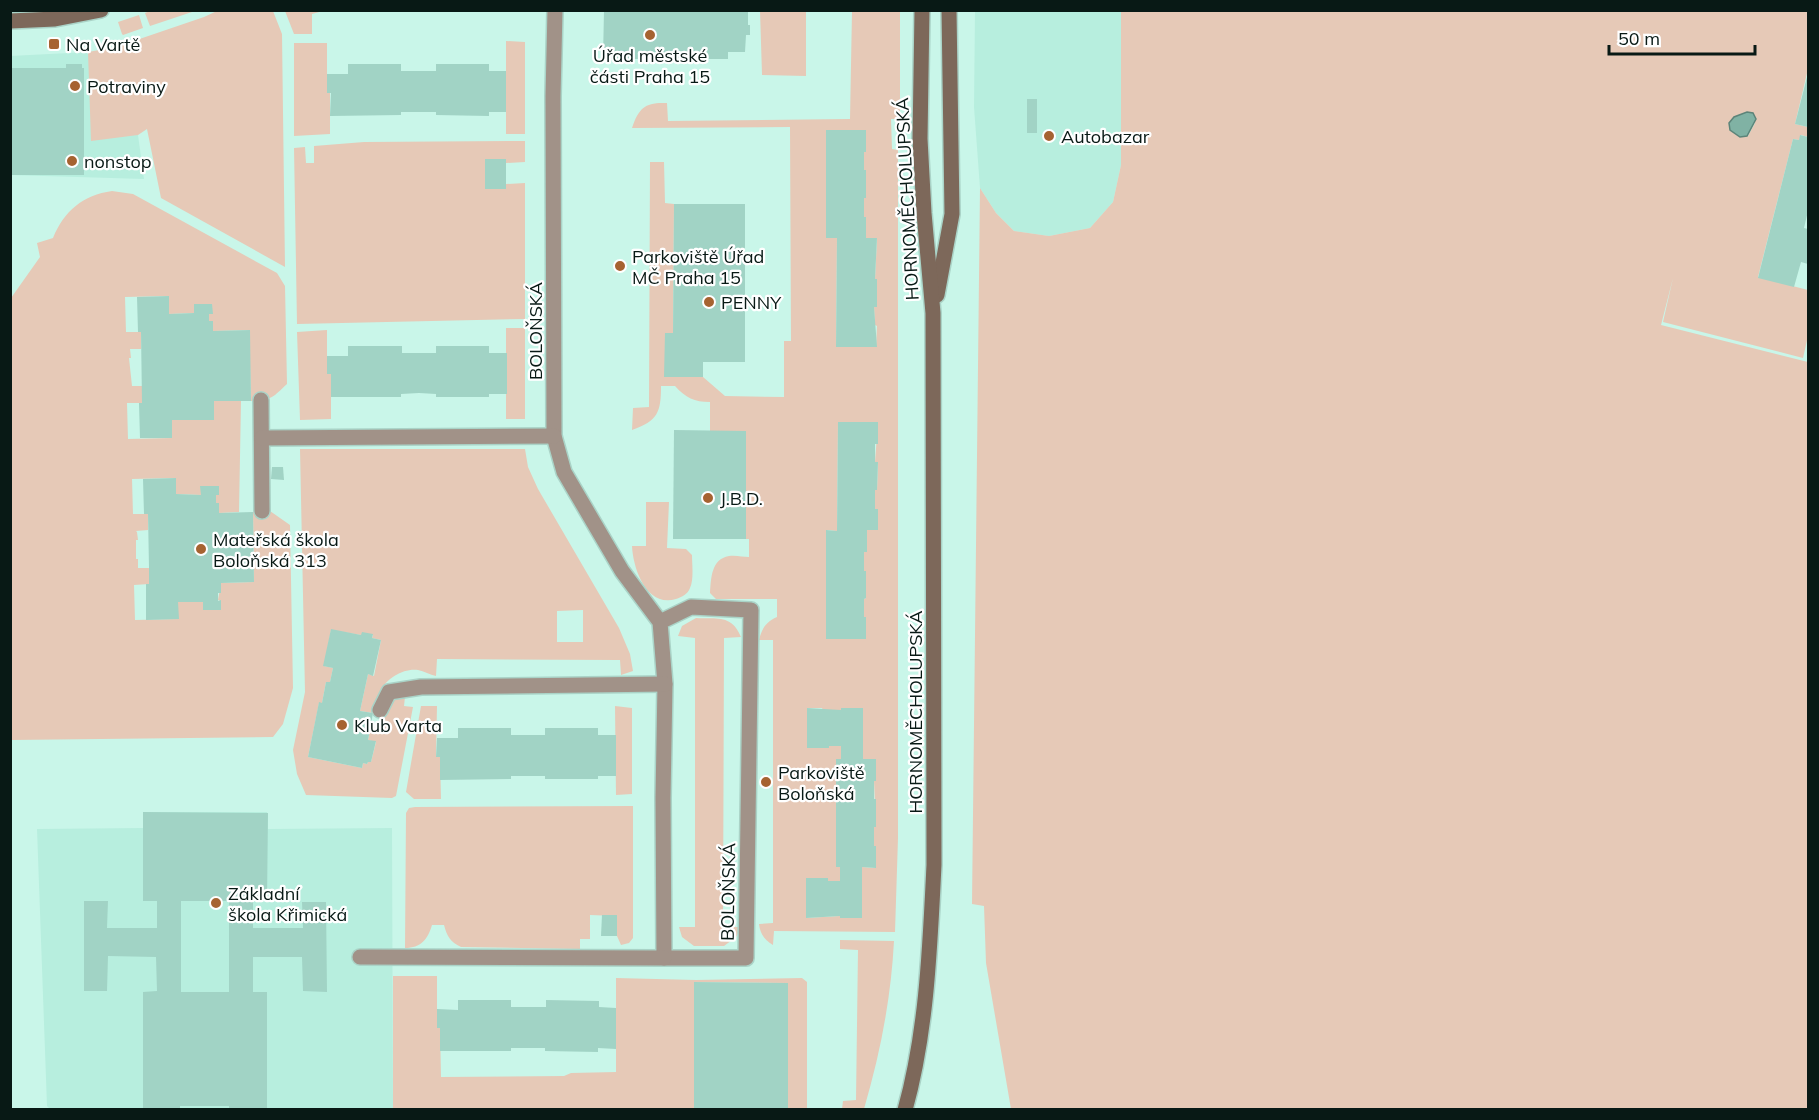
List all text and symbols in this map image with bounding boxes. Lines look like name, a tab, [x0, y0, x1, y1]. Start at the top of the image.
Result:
scale bar	[1609, 18, 1754, 56]
text: 50 m	[1618, 27, 1660, 50]
marker: Úřad městské části Praha 15	[643, 28, 657, 42]
place label: Na Vartě	[66, 33, 140, 56]
marker: Na Vartě	[47, 37, 61, 51]
place label: Úřad městské části Praha 15	[590, 44, 710, 88]
place label: Potraviny	[87, 75, 166, 98]
marker: Potraviny	[68, 79, 82, 93]
street label: HORNOMĚCHOLUPSKÁ	[890, 97, 924, 301]
place label: Autobazar	[1061, 125, 1150, 148]
marker: Autobazar	[1042, 129, 1056, 143]
place label: nonstop	[84, 150, 152, 173]
marker: nonstop	[65, 154, 79, 168]
place label: Parkoviště Úřad MČ Praha 15	[632, 245, 764, 289]
marker: Parkoviště Úřad MČ Praha 15	[613, 259, 627, 273]
street label: BOLOŇSKÁ	[524, 282, 547, 380]
place label: PENNY	[721, 291, 782, 314]
marker: PENNY	[702, 295, 716, 309]
place label: J.B.D.	[720, 487, 763, 510]
marker: J.B.D.	[701, 491, 715, 505]
place label: Mateřská škola Boloňská 313	[213, 528, 339, 572]
marker: Mateřská škola Boloňská 313	[194, 542, 208, 556]
street label: HORNOMĚCHOLUPSKÁ	[904, 611, 927, 814]
place label: Klub Varta	[354, 714, 442, 737]
marker: Klub Varta	[335, 718, 349, 732]
place label: Parkoviště Boloňská	[778, 761, 865, 805]
marker: Parkoviště Boloňská	[759, 775, 773, 789]
street label: BOLOŇSKÁ	[716, 843, 740, 941]
place label: Základní škola Křimická	[228, 882, 347, 926]
marker: Základní škola Křimická	[209, 896, 223, 910]

